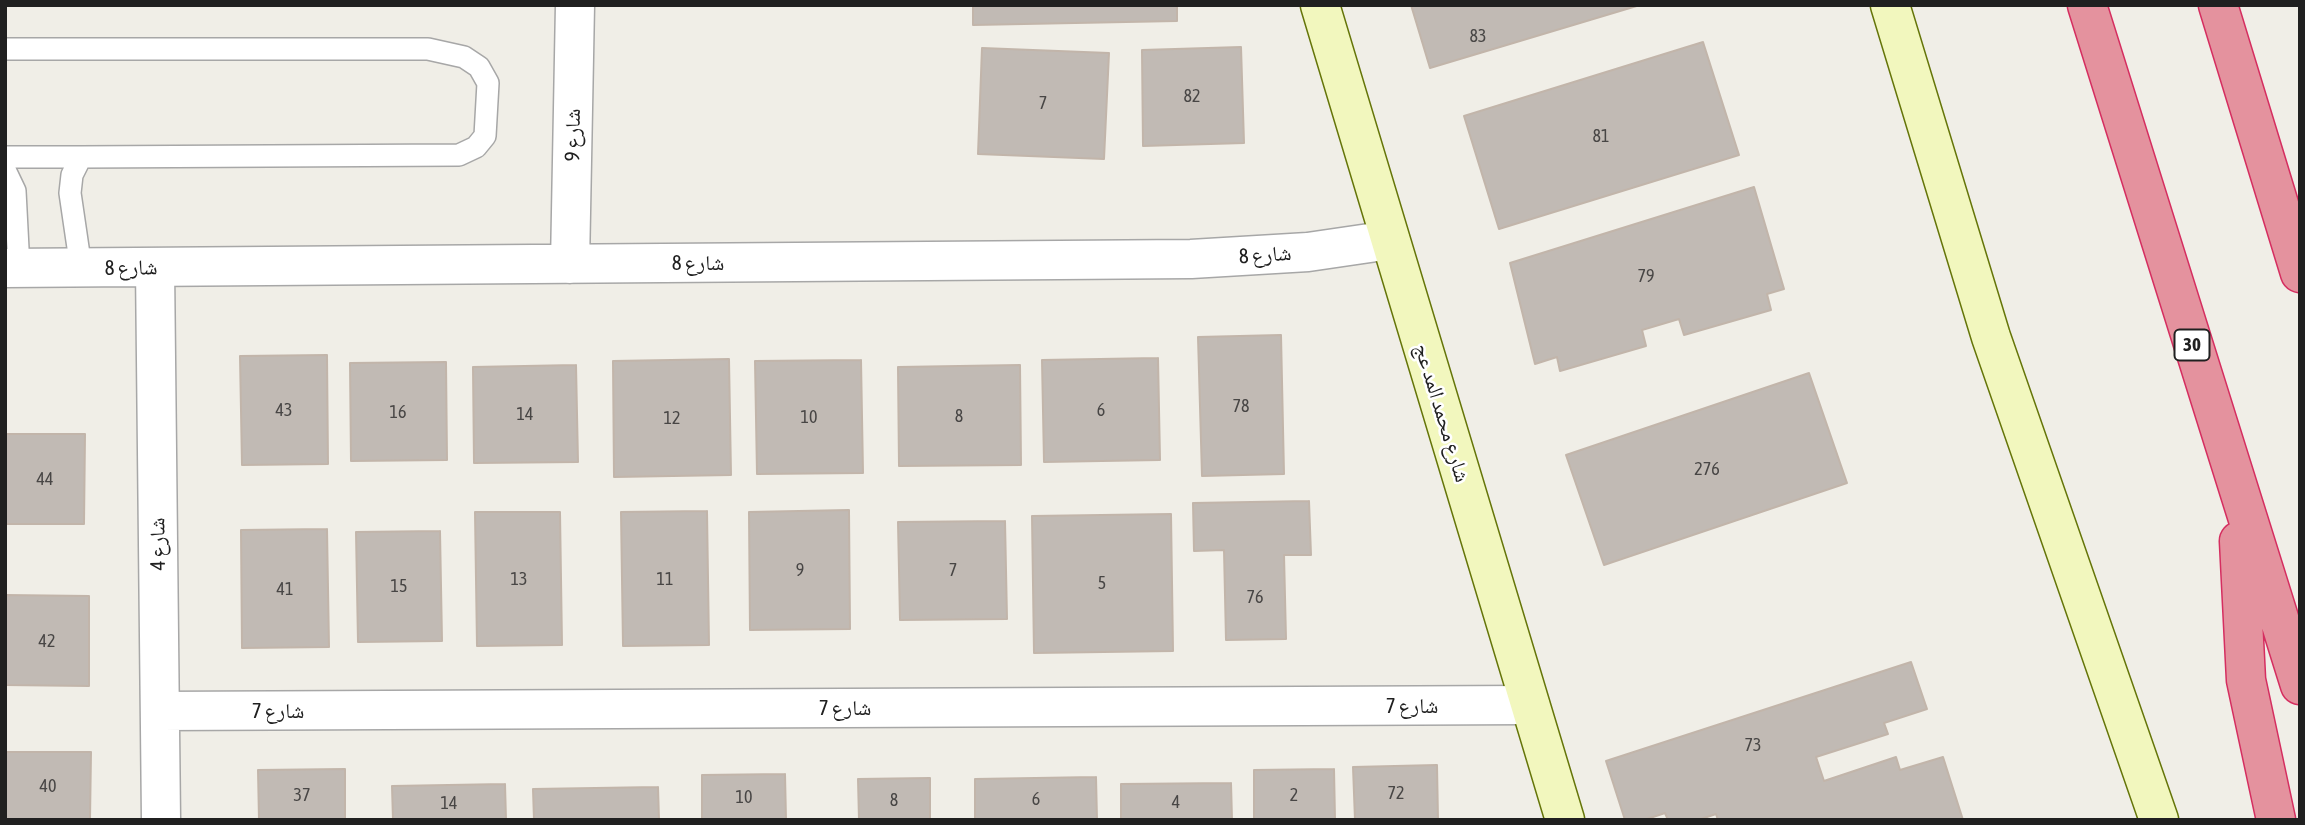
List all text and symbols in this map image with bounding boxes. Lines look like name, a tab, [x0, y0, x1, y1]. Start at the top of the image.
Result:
house number: 83	[1470, 25, 1486, 47]
house number: 82	[1184, 85, 1200, 107]
house number: 7	[1039, 92, 1047, 114]
street label: شارع 9	[560, 108, 586, 162]
house number: 81	[1593, 125, 1609, 147]
street label: شارع 8	[1238, 241, 1292, 269]
street label: شارع 8	[672, 250, 724, 276]
street label: شارع 8	[104, 255, 158, 281]
house number: 79	[1638, 265, 1654, 287]
road number: 30	[2174, 330, 2210, 360]
street label: شارع محمد المد عج	[1409, 341, 1475, 485]
house number: 78	[1233, 395, 1249, 417]
house number: 43	[276, 399, 292, 421]
house number: 6	[1097, 399, 1105, 421]
house number: 16	[390, 401, 406, 423]
house number: 14	[517, 403, 533, 425]
house number: 8	[955, 405, 963, 427]
house number: 10	[801, 406, 817, 428]
house number: 12	[664, 407, 680, 429]
house number: 276	[1694, 458, 1720, 480]
house number: 44	[37, 468, 53, 490]
street label: شارع 4	[145, 517, 171, 571]
house number: 9	[796, 559, 804, 581]
house number: 7	[949, 559, 957, 581]
house number: 13	[511, 568, 527, 590]
house number: 11	[657, 568, 673, 590]
house number: 5	[1098, 572, 1106, 594]
house number: 15	[391, 575, 407, 597]
house number: 41	[277, 578, 293, 600]
house number: 76	[1247, 586, 1263, 608]
house number: 42	[39, 630, 55, 652]
street label: شارع 7	[1386, 693, 1438, 719]
street label: شارع 7	[819, 695, 871, 721]
street label: شارع 7	[252, 698, 304, 724]
house number: 73	[1745, 734, 1761, 756]
house number: 40	[40, 775, 56, 797]
house number: 72	[1388, 782, 1404, 804]
house number: 37	[294, 784, 310, 806]
house number: 2	[1290, 784, 1298, 806]
house number: 10	[736, 786, 752, 808]
house number: 6	[1032, 788, 1040, 810]
house number: 8	[890, 789, 898, 811]
house number: 4	[1172, 791, 1180, 813]
house number: 14	[441, 792, 457, 814]

